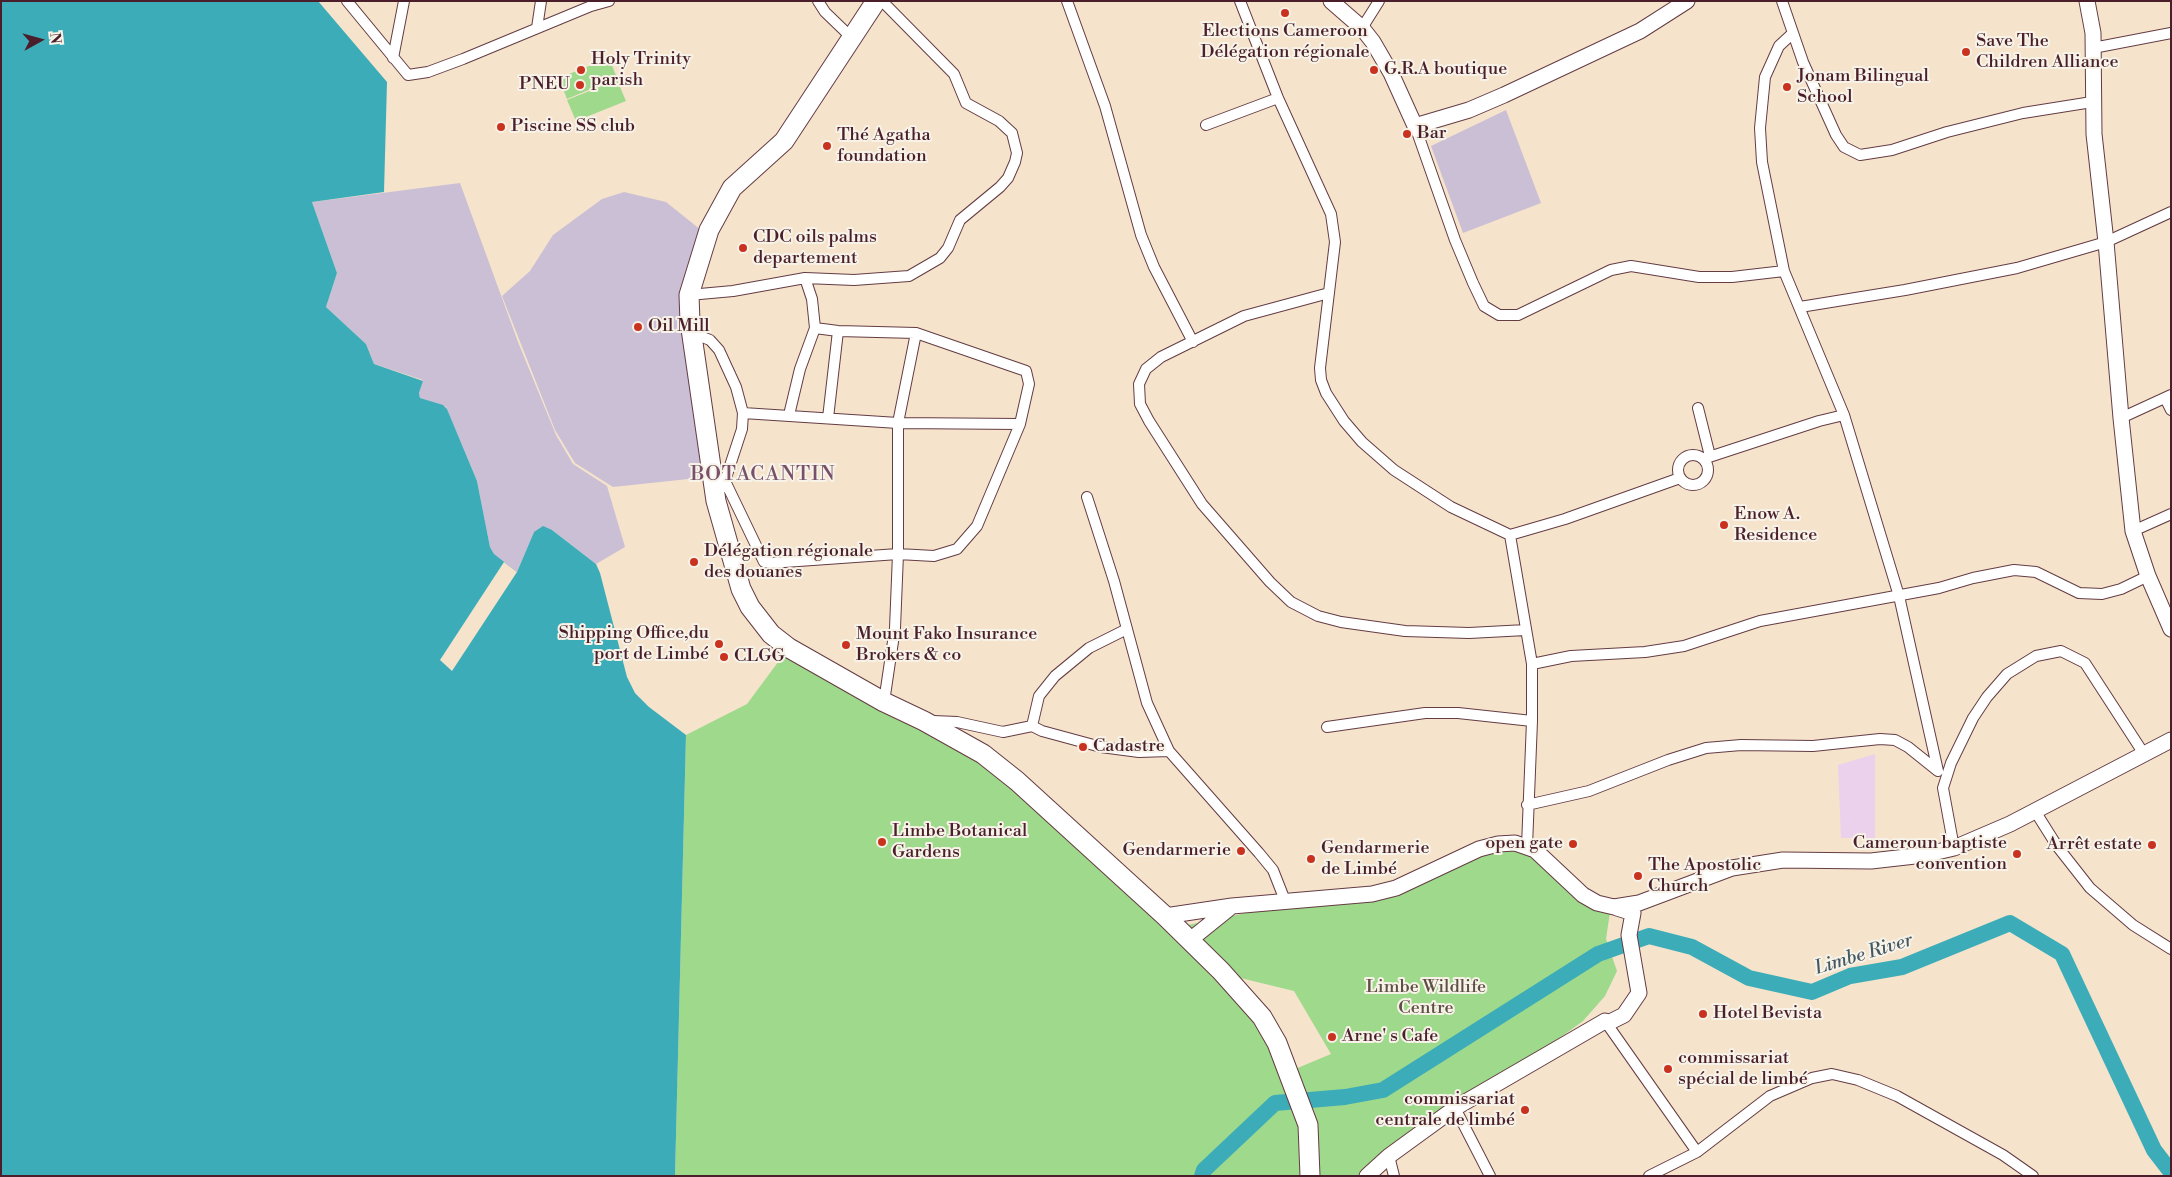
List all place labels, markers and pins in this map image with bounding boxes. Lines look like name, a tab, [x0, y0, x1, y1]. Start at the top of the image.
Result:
marker: Elections Cameroon Délégation régionale	[1279, 7, 1291, 19]
place label: Elections Cameroon Délégation régionale	[1200, 21, 1370, 64]
place label: Save The Children Alliance	[1976, 31, 2119, 74]
marker: Save The Children Alliance	[1960, 46, 1972, 58]
place label: Holy Trinity parish	[591, 49, 691, 92]
place label: G.R.A boutique	[1384, 59, 1507, 81]
marker: Holy Trinity parish	[575, 64, 587, 76]
marker: G.R.A boutique	[1368, 64, 1380, 76]
place label: Jonam Bilingual School	[1797, 66, 1929, 108]
place label: PNEU	[519, 74, 570, 96]
marker: PNEU	[574, 79, 586, 91]
marker: Jonam Bilingual School	[1781, 81, 1793, 93]
place label: Piscine SS club	[511, 116, 635, 138]
marker: Piscine SS club	[495, 121, 507, 133]
place label: Bar	[1417, 123, 1447, 145]
place label: Thé Agatha foundation	[837, 125, 931, 168]
marker: Bar	[1401, 128, 1413, 140]
marker: Thé Agatha foundation	[821, 140, 833, 152]
place label: CDC oils palms departement	[753, 227, 877, 270]
marker: CDC oils palms departement	[737, 242, 749, 254]
place label: Oil Mill	[648, 316, 710, 338]
marker: Oil Mill	[632, 321, 644, 333]
place label: Enow A. Residence	[1734, 504, 1817, 546]
marker: Enow A. Residence	[1718, 519, 1730, 531]
place label: Délégation régionale des douanes	[704, 541, 873, 584]
marker: Délégation régionale des douanes	[688, 556, 700, 568]
place label: Shipping Office,du port de Limbé	[558, 623, 709, 666]
place label: Mount Fako Insurance Brokers & co	[856, 624, 1037, 666]
marker: Shipping Office,du port de Limbé	[713, 638, 725, 650]
marker: Mount Fako Insurance Brokers & co	[840, 639, 852, 651]
place label: CLGG	[734, 646, 785, 668]
marker: CLGG	[718, 651, 730, 663]
place label: Cadastre	[1093, 736, 1165, 758]
marker: Cadastre	[1077, 741, 1089, 753]
place label: Limbe Botanical Gardens	[892, 821, 1027, 864]
place label: open gate	[1485, 833, 1563, 855]
place label: Cameroun baptiste convention	[1853, 833, 2007, 876]
place label: Arrêt estate	[2047, 834, 2142, 856]
marker: Limbe Botanical Gardens	[876, 836, 888, 848]
place label: Gendarmerie de Limbé	[1321, 838, 1430, 881]
marker: open gate	[1567, 838, 1579, 850]
marker: Arrêt estate	[2146, 839, 2158, 851]
place label: Gendarmerie	[1122, 840, 1231, 862]
marker: Gendarmerie	[1235, 845, 1247, 857]
marker: Cameroun baptiste convention	[2011, 848, 2023, 860]
marker: Gendarmerie de Limbé	[1305, 853, 1317, 865]
place label: The Apostolic Church	[1648, 855, 1761, 898]
marker: The Apostolic Church	[1632, 870, 1644, 882]
place label: Hotel Bevista	[1713, 1003, 1822, 1025]
marker: Hotel Bevista	[1697, 1008, 1709, 1020]
place label: Arne' s Cafe	[1342, 1026, 1438, 1048]
marker: Arne' s Cafe	[1326, 1031, 1338, 1043]
place label: commissariat spécial de limbé	[1678, 1048, 1808, 1090]
marker: commissariat spécial de limbé	[1662, 1063, 1674, 1075]
place label: commissariat centrale de limbé	[1375, 1089, 1515, 1132]
marker: commissariat centrale de limbé	[1519, 1104, 1531, 1116]

